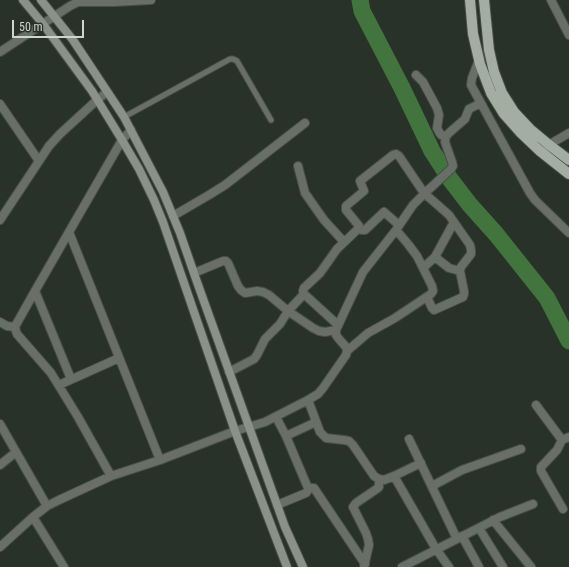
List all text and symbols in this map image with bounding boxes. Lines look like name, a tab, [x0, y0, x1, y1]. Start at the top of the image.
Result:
scale bar	[14, 12, 86, 38]
text: 50 m	[19, 20, 43, 34]

